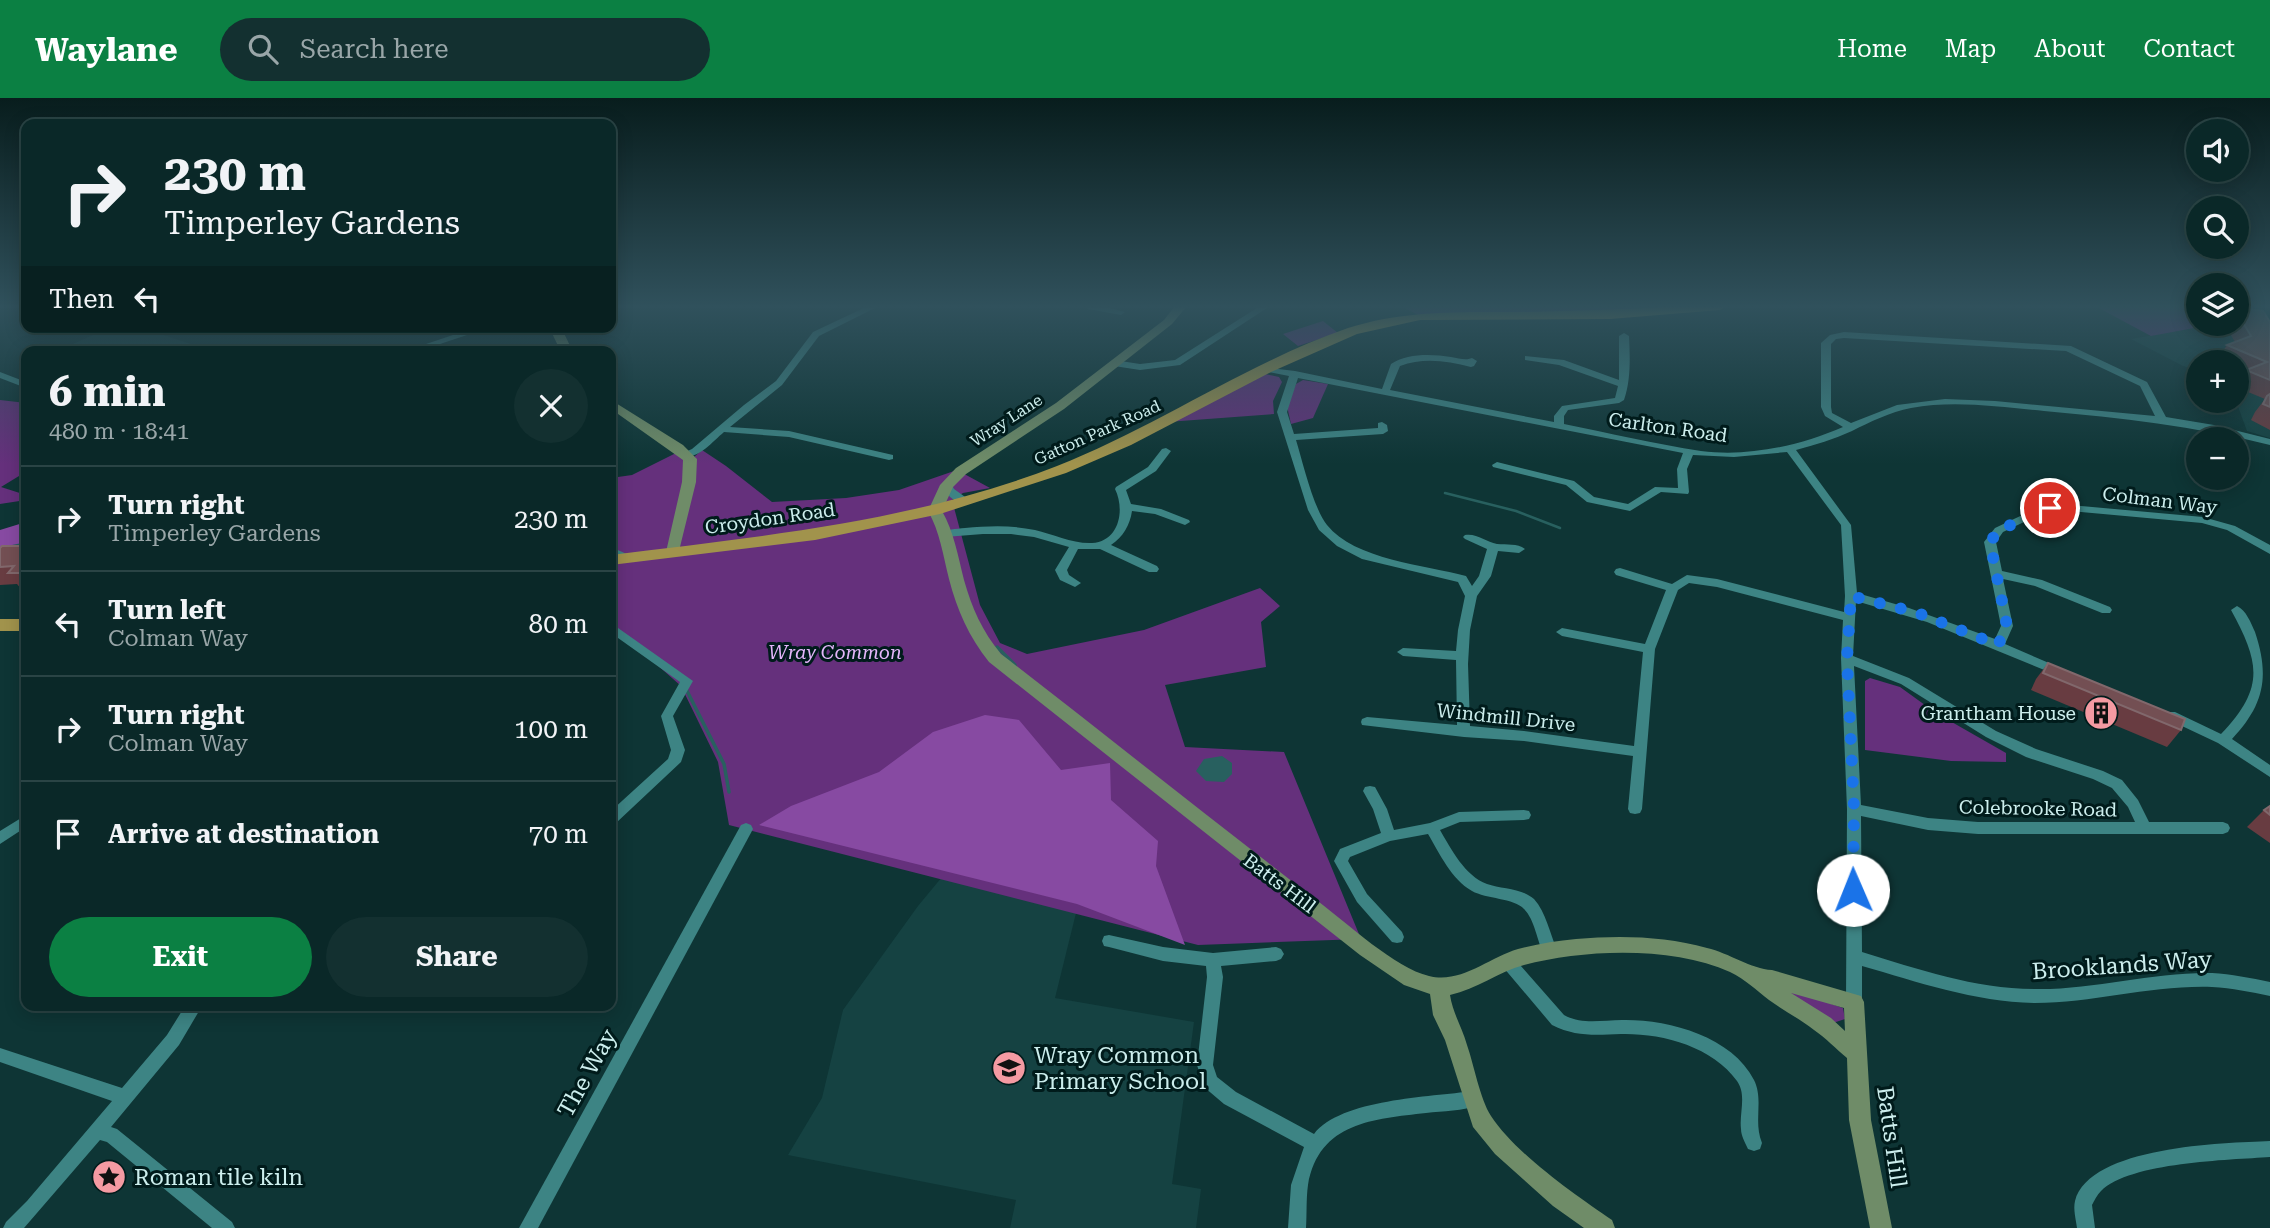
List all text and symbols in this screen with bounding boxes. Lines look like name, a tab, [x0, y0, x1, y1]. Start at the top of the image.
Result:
search box	[220, 18, 710, 81]
text: Waylane	[35, 30, 178, 69]
icon: search	[244, 30, 282, 68]
text: Search here	[300, 34, 449, 64]
text: Home	[1837, 35, 1907, 63]
text: Map	[1945, 35, 1996, 63]
text: About	[2034, 35, 2105, 63]
text: Contact	[2143, 35, 2235, 63]
map controls	[2186, 119, 2249, 490]
button: sound	[2186, 119, 2249, 182]
text: 230 m	[164, 145, 306, 202]
icon: right	[49, 147, 140, 238]
button: search	[2186, 196, 2249, 259]
text: Timperley Gardens	[164, 204, 460, 242]
button: layers	[2186, 273, 2249, 336]
icon: left	[128, 280, 166, 318]
text: Then	[49, 284, 114, 314]
button: +	[2186, 350, 2249, 413]
text: 6 min	[49, 367, 166, 416]
button: close	[514, 369, 588, 443]
street label: Wray Lane	[967, 390, 1046, 451]
street label: Gatton Park Road	[1031, 396, 1163, 469]
street label: Carlton Road	[1607, 408, 1729, 447]
text: 480 m · 18:41	[49, 418, 189, 445]
button: −	[2186, 427, 2249, 490]
pin	[2020, 478, 2080, 538]
street label: Colman Way	[2101, 482, 2219, 519]
icon: arrive	[2031, 489, 2069, 527]
text: Turn right	[108, 490, 244, 520]
street label: Croydon Road	[704, 498, 837, 539]
icon: right	[49, 500, 87, 538]
text: 230 m	[514, 504, 588, 534]
text: Timperley Gardens	[108, 520, 321, 547]
text: Turn left	[108, 595, 226, 625]
icon: left	[49, 605, 87, 643]
text: 80 m	[529, 609, 588, 639]
text: Colman Way	[108, 625, 248, 652]
park label: Wray Common	[768, 641, 902, 664]
building icon: Grantham House	[2082, 694, 2120, 732]
street label: Windmill Drive	[1435, 699, 1576, 736]
text: Turn right	[108, 700, 244, 730]
place label: Grantham House	[1921, 702, 2076, 725]
icon: right	[49, 710, 87, 748]
text: 100 m	[514, 714, 588, 744]
text: Colman Way	[108, 730, 248, 757]
street label: Colebrooke Road	[1959, 796, 2117, 821]
icon: arrive	[49, 815, 87, 853]
text: Arrive at destination	[108, 819, 379, 849]
text: 70 m	[529, 819, 588, 849]
street label: Batts Hill	[1239, 849, 1320, 918]
position arrow	[1816, 853, 1890, 927]
button: Exit	[49, 917, 312, 997]
button: Share	[326, 917, 588, 997]
street label: Brooklands Way	[2031, 946, 2213, 985]
street label: The Way	[552, 1024, 623, 1122]
place label: Wray Common Primary School	[1034, 1042, 1206, 1095]
school or university icon: Wray Common Primary School	[990, 1049, 1028, 1087]
street label: Batts Hill	[1871, 1085, 1912, 1190]
place icon: Roman tile kiln	[90, 1158, 128, 1196]
place label: Roman tile kiln	[134, 1164, 303, 1191]

